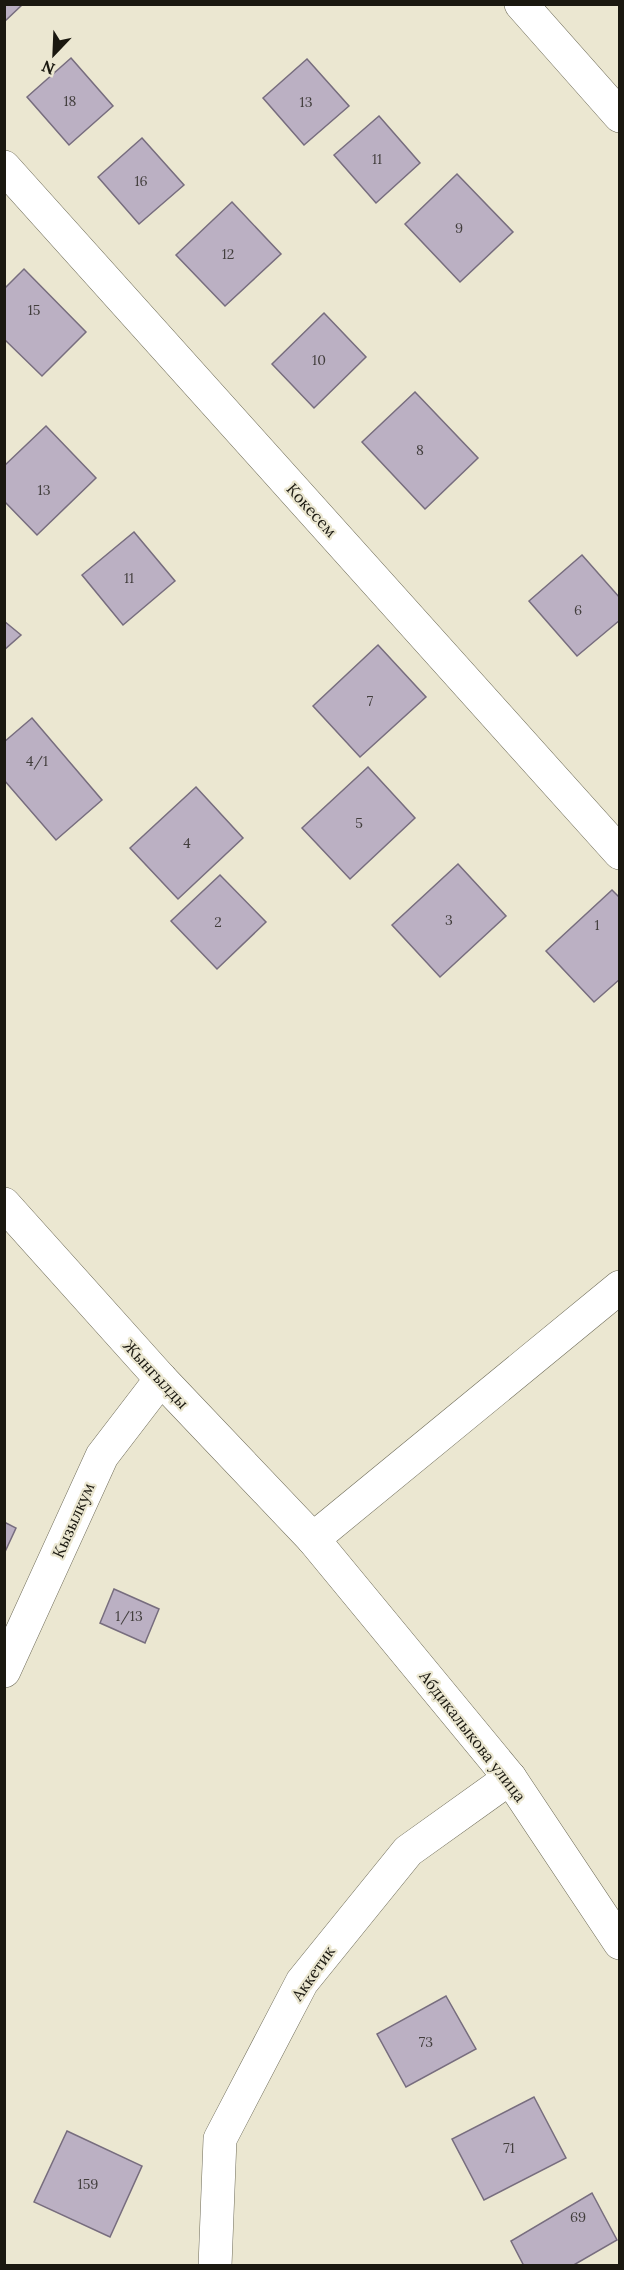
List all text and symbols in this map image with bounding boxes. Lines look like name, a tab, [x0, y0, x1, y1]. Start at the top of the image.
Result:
north arrow	[24, 24, 84, 84]
text: N	[39, 56, 58, 79]
house number: 18	[64, 92, 77, 110]
house number: 13	[300, 93, 313, 111]
house number: 11	[372, 150, 382, 168]
house number: 16	[134, 172, 148, 190]
house number: 9	[455, 219, 463, 237]
house number: 12	[222, 245, 234, 263]
house number: 15	[28, 301, 40, 319]
house number: 10	[312, 351, 326, 369]
house number: 8	[416, 441, 424, 459]
street label: Кокесем	[282, 479, 342, 541]
house number: 13	[38, 481, 51, 499]
house number: 11	[124, 569, 134, 587]
house number: 6	[574, 601, 582, 619]
house number: 7	[367, 692, 374, 710]
house number: 4/1	[26, 752, 48, 770]
house number: 5	[355, 814, 363, 832]
house number: 4	[183, 834, 191, 852]
house number: 3	[445, 911, 453, 929]
house number: 2	[214, 913, 222, 931]
house number: 1	[594, 916, 600, 934]
street label: Жынгылды	[119, 1335, 193, 1413]
street label: Кызылкум	[48, 1479, 99, 1561]
house number: 1/13	[115, 1607, 143, 1625]
street label: Абдикалыкова улица	[415, 1666, 530, 1806]
street label: Аккетик	[286, 1941, 339, 2005]
house number: 73	[419, 2033, 433, 2051]
house number: 71	[503, 2139, 515, 2157]
house number: 159	[78, 2175, 98, 2193]
house number: 69	[570, 2208, 586, 2226]

